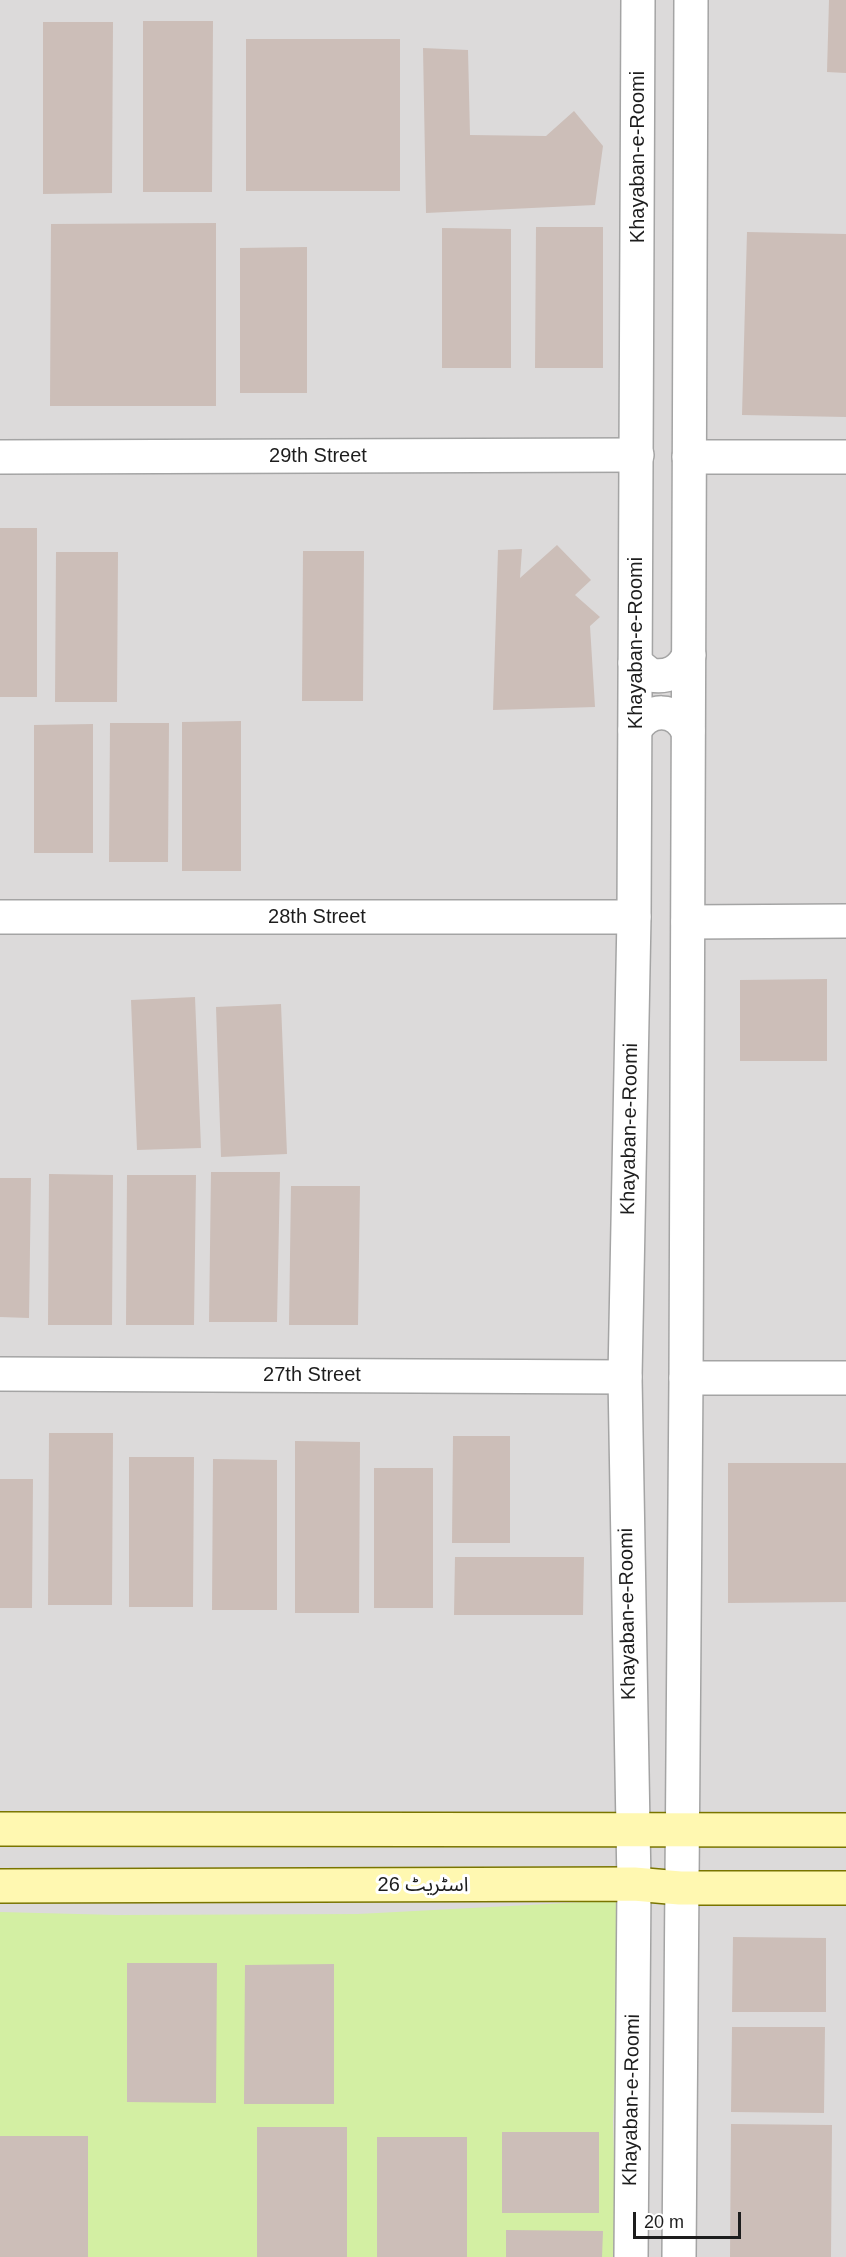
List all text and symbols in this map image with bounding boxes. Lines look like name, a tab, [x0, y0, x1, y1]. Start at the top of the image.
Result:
street label: Khayaban-e-Roomi	[626, 71, 650, 243]
street label: 29th Street	[269, 444, 367, 468]
street label: Khayaban-e-Roomi	[624, 557, 648, 729]
street label: 28th Street	[268, 905, 366, 929]
street label: Khayaban-e-Roomi	[616, 1043, 644, 1215]
street label: 27th Street	[263, 1363, 361, 1387]
street label: Khayaban-e-Roomi	[614, 1528, 642, 1700]
street label: اسٹریٹ 26	[378, 1873, 468, 1897]
street label: Khayaban-e-Roomi	[618, 2014, 646, 2186]
scale bar	[636, 2200, 744, 2238]
text: 20 m	[644, 2212, 684, 2232]

